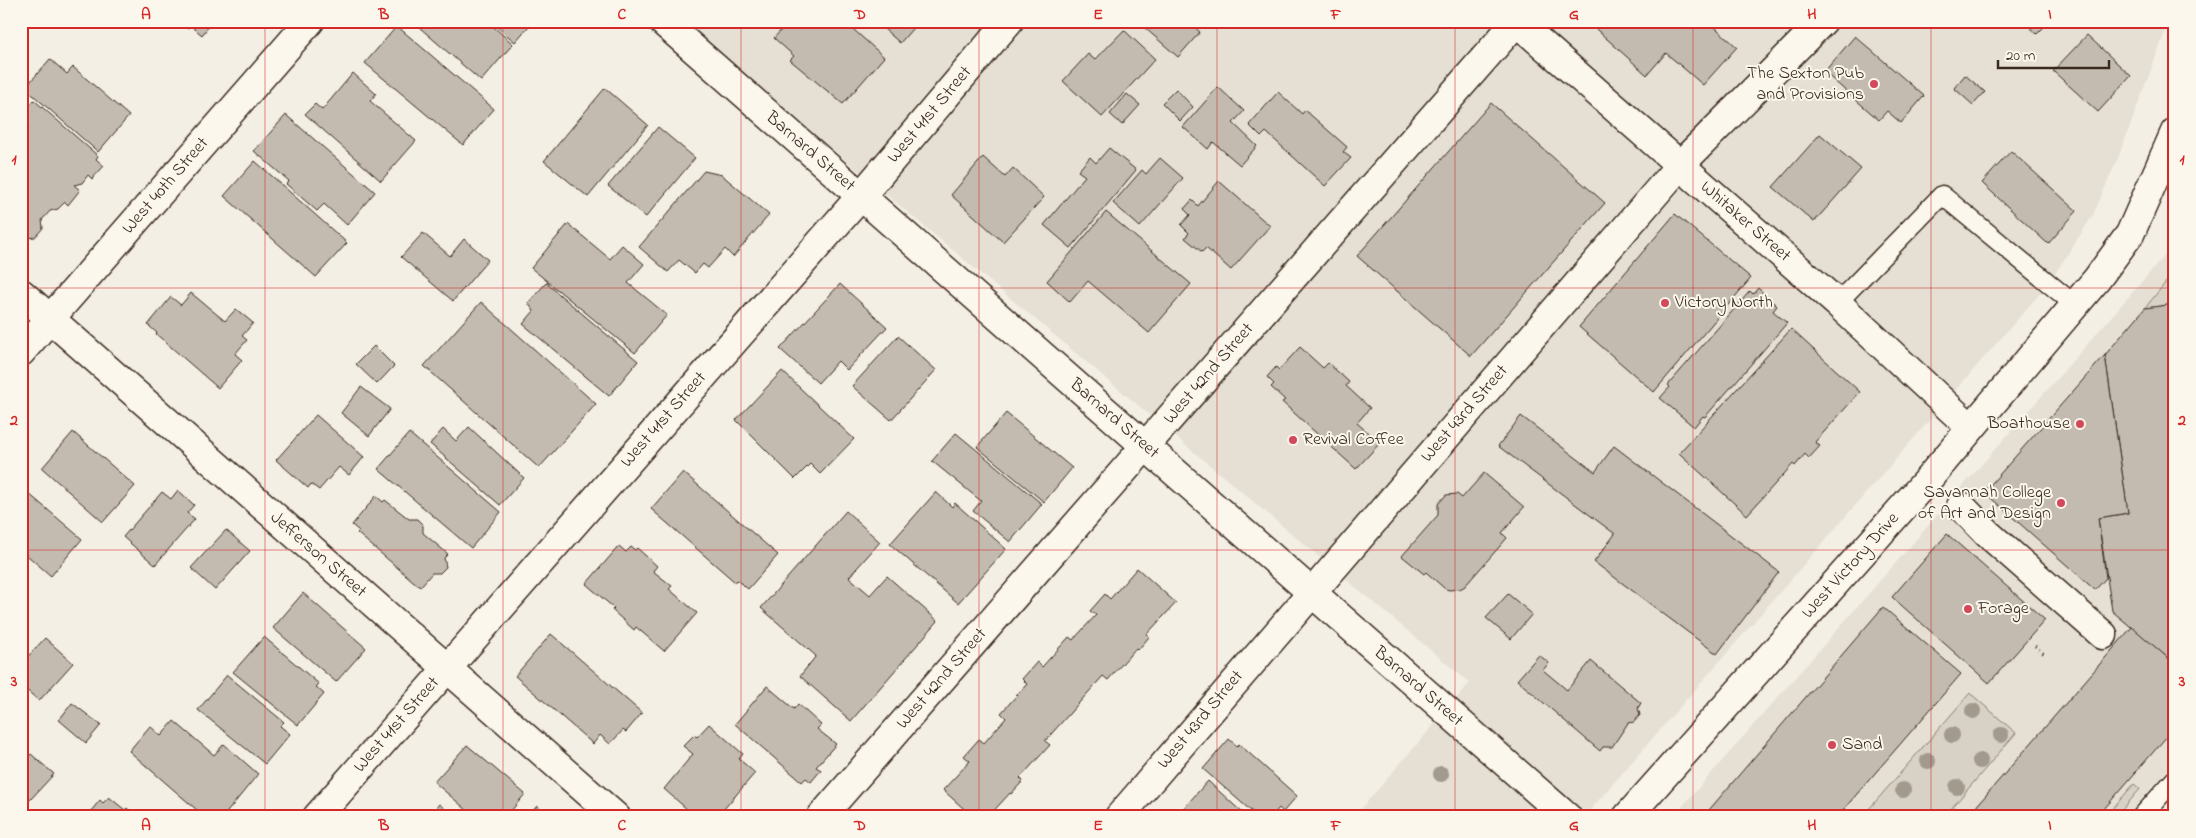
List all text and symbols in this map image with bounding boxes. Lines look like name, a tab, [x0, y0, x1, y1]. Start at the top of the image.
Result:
text: A	[141, 3, 151, 27]
text: B	[378, 3, 390, 27]
text: C	[618, 3, 627, 27]
text: D	[853, 3, 866, 27]
text: E	[1093, 3, 1103, 27]
text: F	[1330, 3, 1342, 27]
text: G	[1569, 3, 1579, 27]
text: H	[1807, 3, 1817, 27]
text: I	[2048, 3, 2052, 27]
scale bar	[1998, 38, 2110, 70]
text: 20 m	[2006, 45, 2036, 67]
street label: West 41st Street	[881, 61, 979, 169]
place label: The Sexton Pub and Provisions	[1747, 61, 1864, 108]
marker: The Sexton Pub and Provisions	[1868, 78, 1880, 90]
street label: Barnard Street	[759, 105, 861, 198]
street label: West 40th Street	[116, 132, 216, 240]
text: 1	[11, 148, 17, 172]
text: 1	[2179, 148, 2185, 172]
street label: Whitaker Street	[1694, 175, 1796, 269]
place label: Victory North	[1674, 290, 1773, 316]
marker: Victory North	[1659, 297, 1671, 309]
street label: West 42nd Street	[1158, 318, 1260, 430]
street label: West 43rd Street	[1415, 359, 1515, 469]
street label: West 41st Street	[615, 366, 713, 474]
street label: Barnard Street	[1063, 372, 1165, 465]
text: 2	[9, 409, 18, 433]
text: 2	[2177, 409, 2186, 433]
place label: Boathouse	[1986, 411, 2071, 437]
marker: Boathouse	[2074, 418, 2086, 430]
place label: Revival Coffee	[1303, 427, 1405, 453]
marker: Revival Coffee	[1287, 434, 1299, 446]
place label: Savannah College of Art and Design	[1918, 480, 2052, 528]
marker: Savannah College of Art and Design	[2055, 497, 2067, 509]
street label: Jefferson Street	[264, 506, 372, 604]
street label: West Victory Drive	[1796, 506, 1907, 625]
place label: Forage	[1977, 596, 2030, 623]
marker: Forage	[1962, 603, 1974, 615]
street label: West 42nd Street	[891, 623, 993, 735]
street label: Barnard Street	[1367, 640, 1469, 733]
street label: West 43rd Street	[1152, 665, 1250, 775]
text: 3	[10, 670, 18, 694]
text: 3	[2178, 670, 2186, 694]
street label: West 41st Street	[348, 671, 446, 779]
place label: Sand	[1842, 732, 1882, 758]
marker: Sand	[1826, 739, 1838, 751]
text: A	[141, 814, 151, 838]
text: B	[378, 814, 390, 838]
text: C	[618, 814, 627, 838]
text: D	[853, 814, 866, 838]
text: E	[1093, 814, 1103, 838]
text: F	[1330, 814, 1342, 838]
text: G	[1569, 814, 1579, 838]
text: H	[1807, 814, 1817, 838]
text: I	[2048, 814, 2052, 838]

